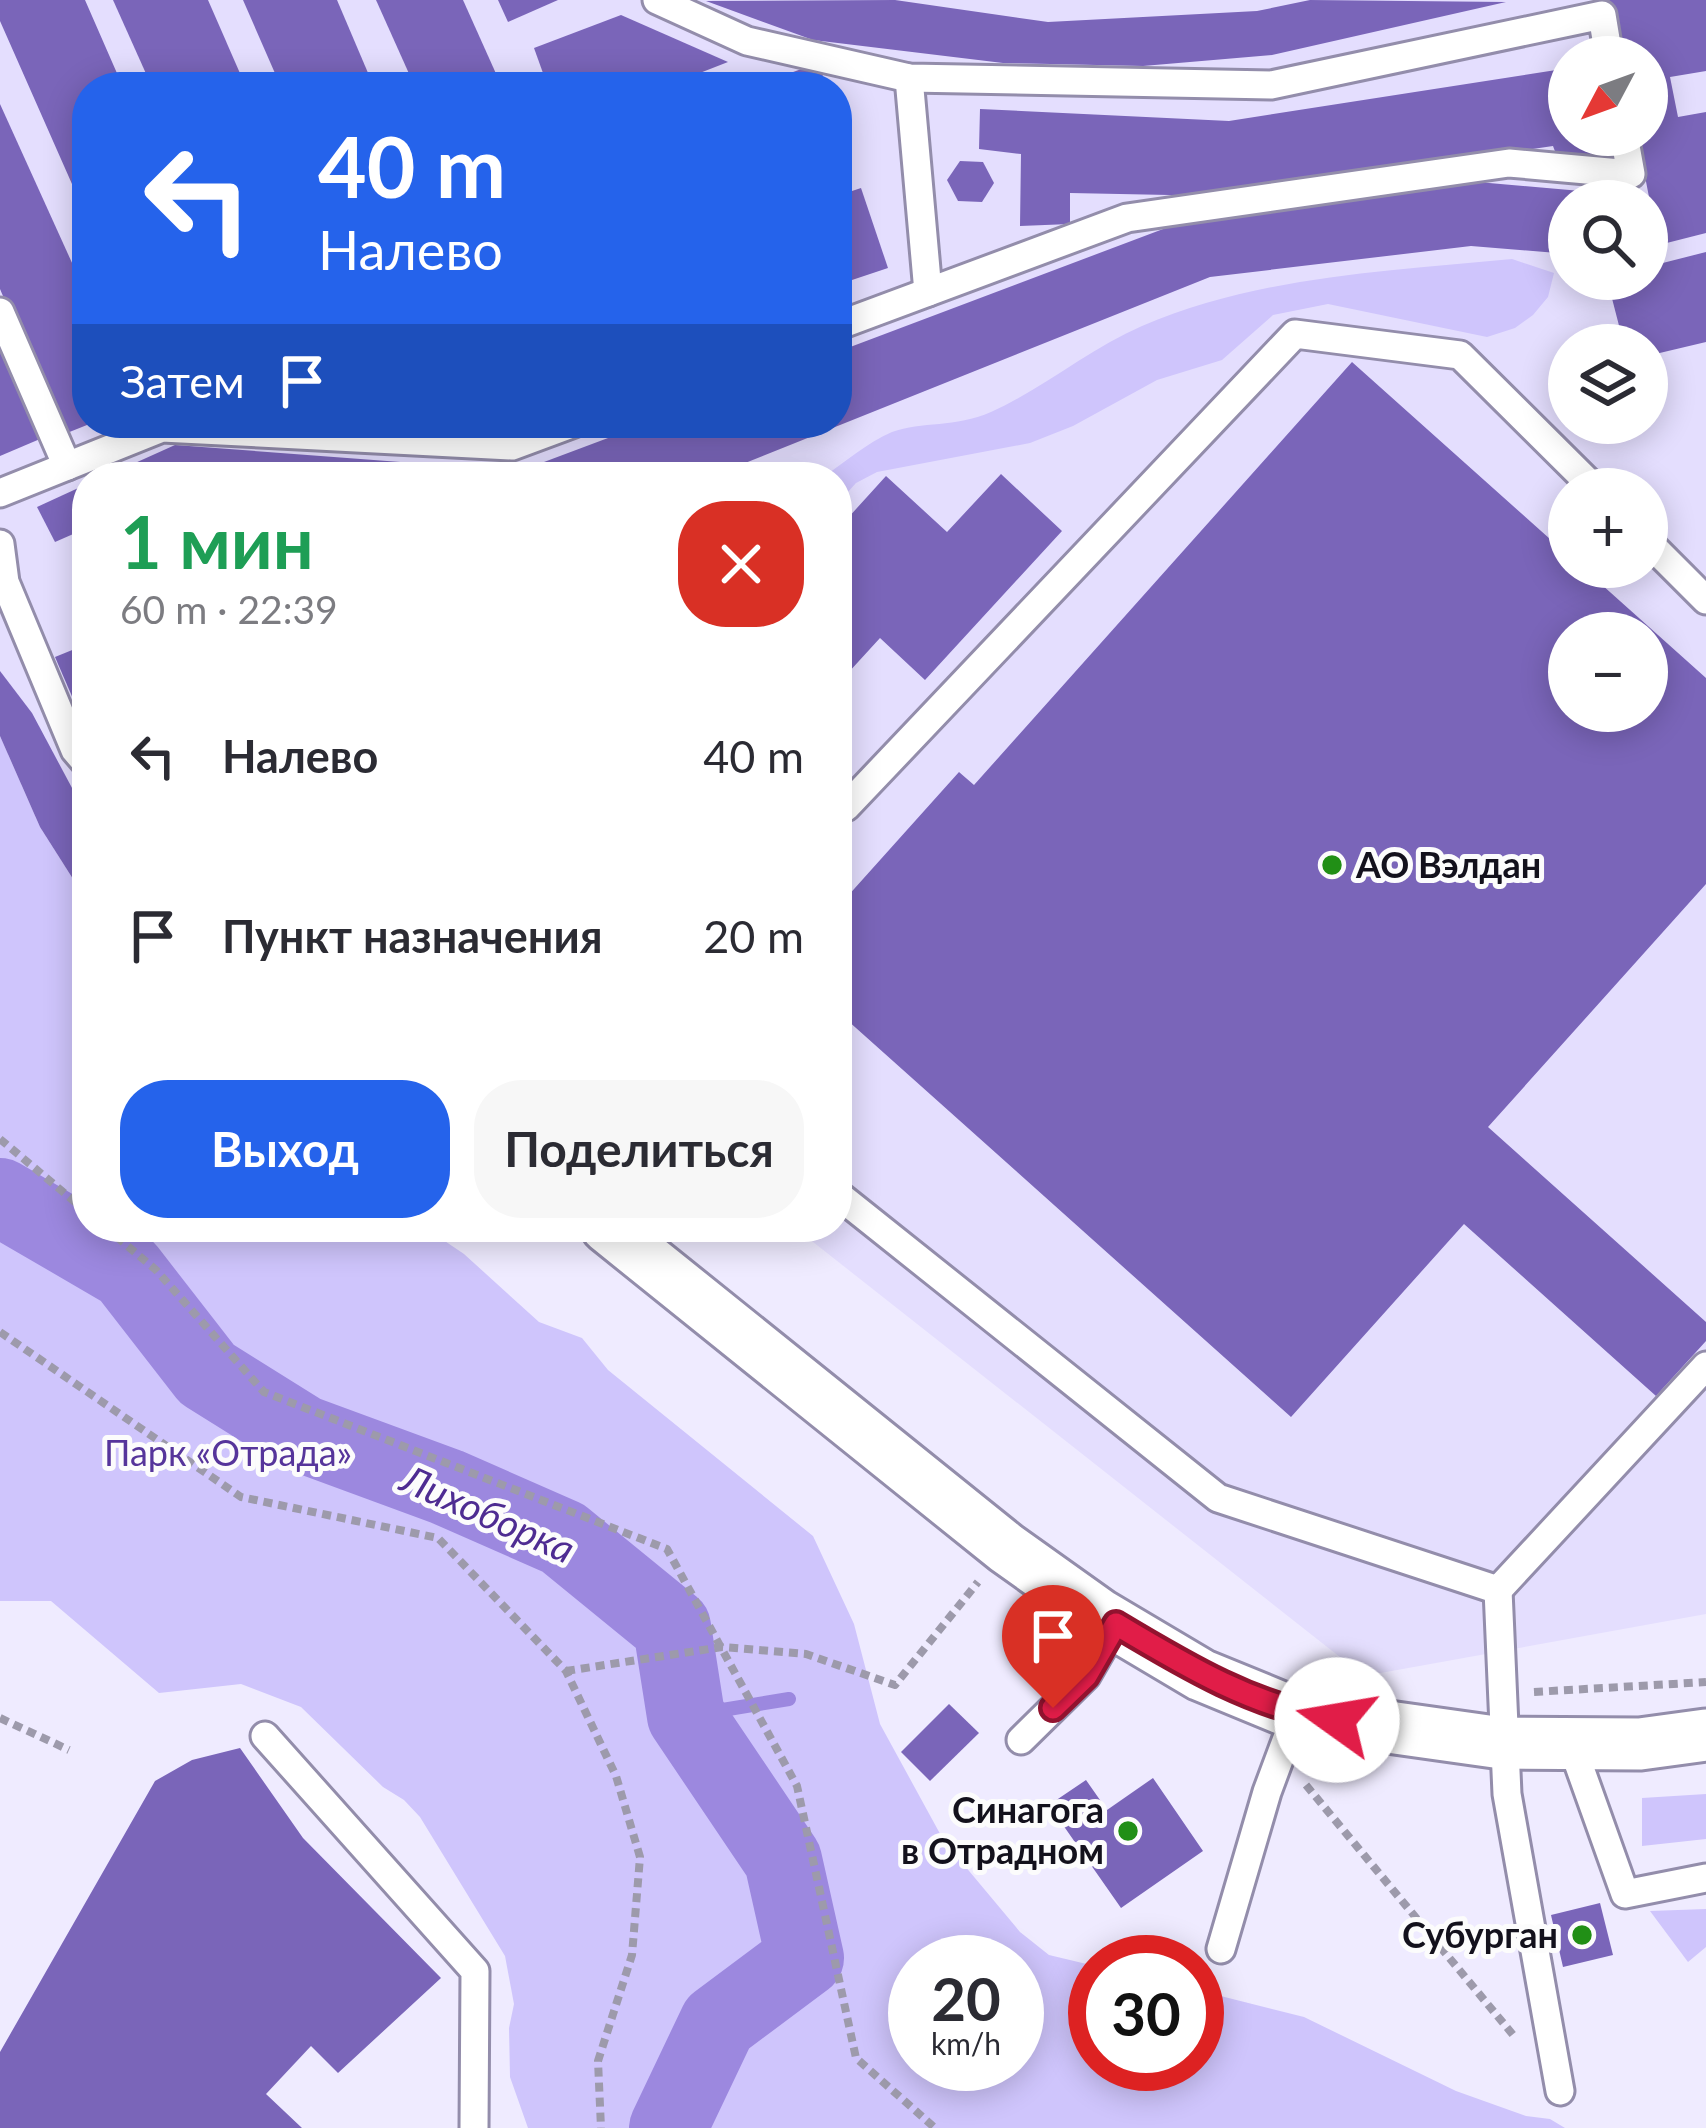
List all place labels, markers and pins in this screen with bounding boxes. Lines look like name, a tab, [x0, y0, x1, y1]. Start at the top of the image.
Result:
place label: АО Вэлдан	[1355, 842, 1541, 886]
marker: АО Вэлдан	[1319, 852, 1345, 878]
pin	[1002, 1585, 1104, 1708]
place label: Синагога в Отрадном	[901, 1787, 1104, 1872]
marker: Синагога в Отрадном	[1115, 1818, 1141, 1844]
place label: Субурган	[1402, 1912, 1558, 1956]
marker: Субурган	[1569, 1922, 1595, 1948]

